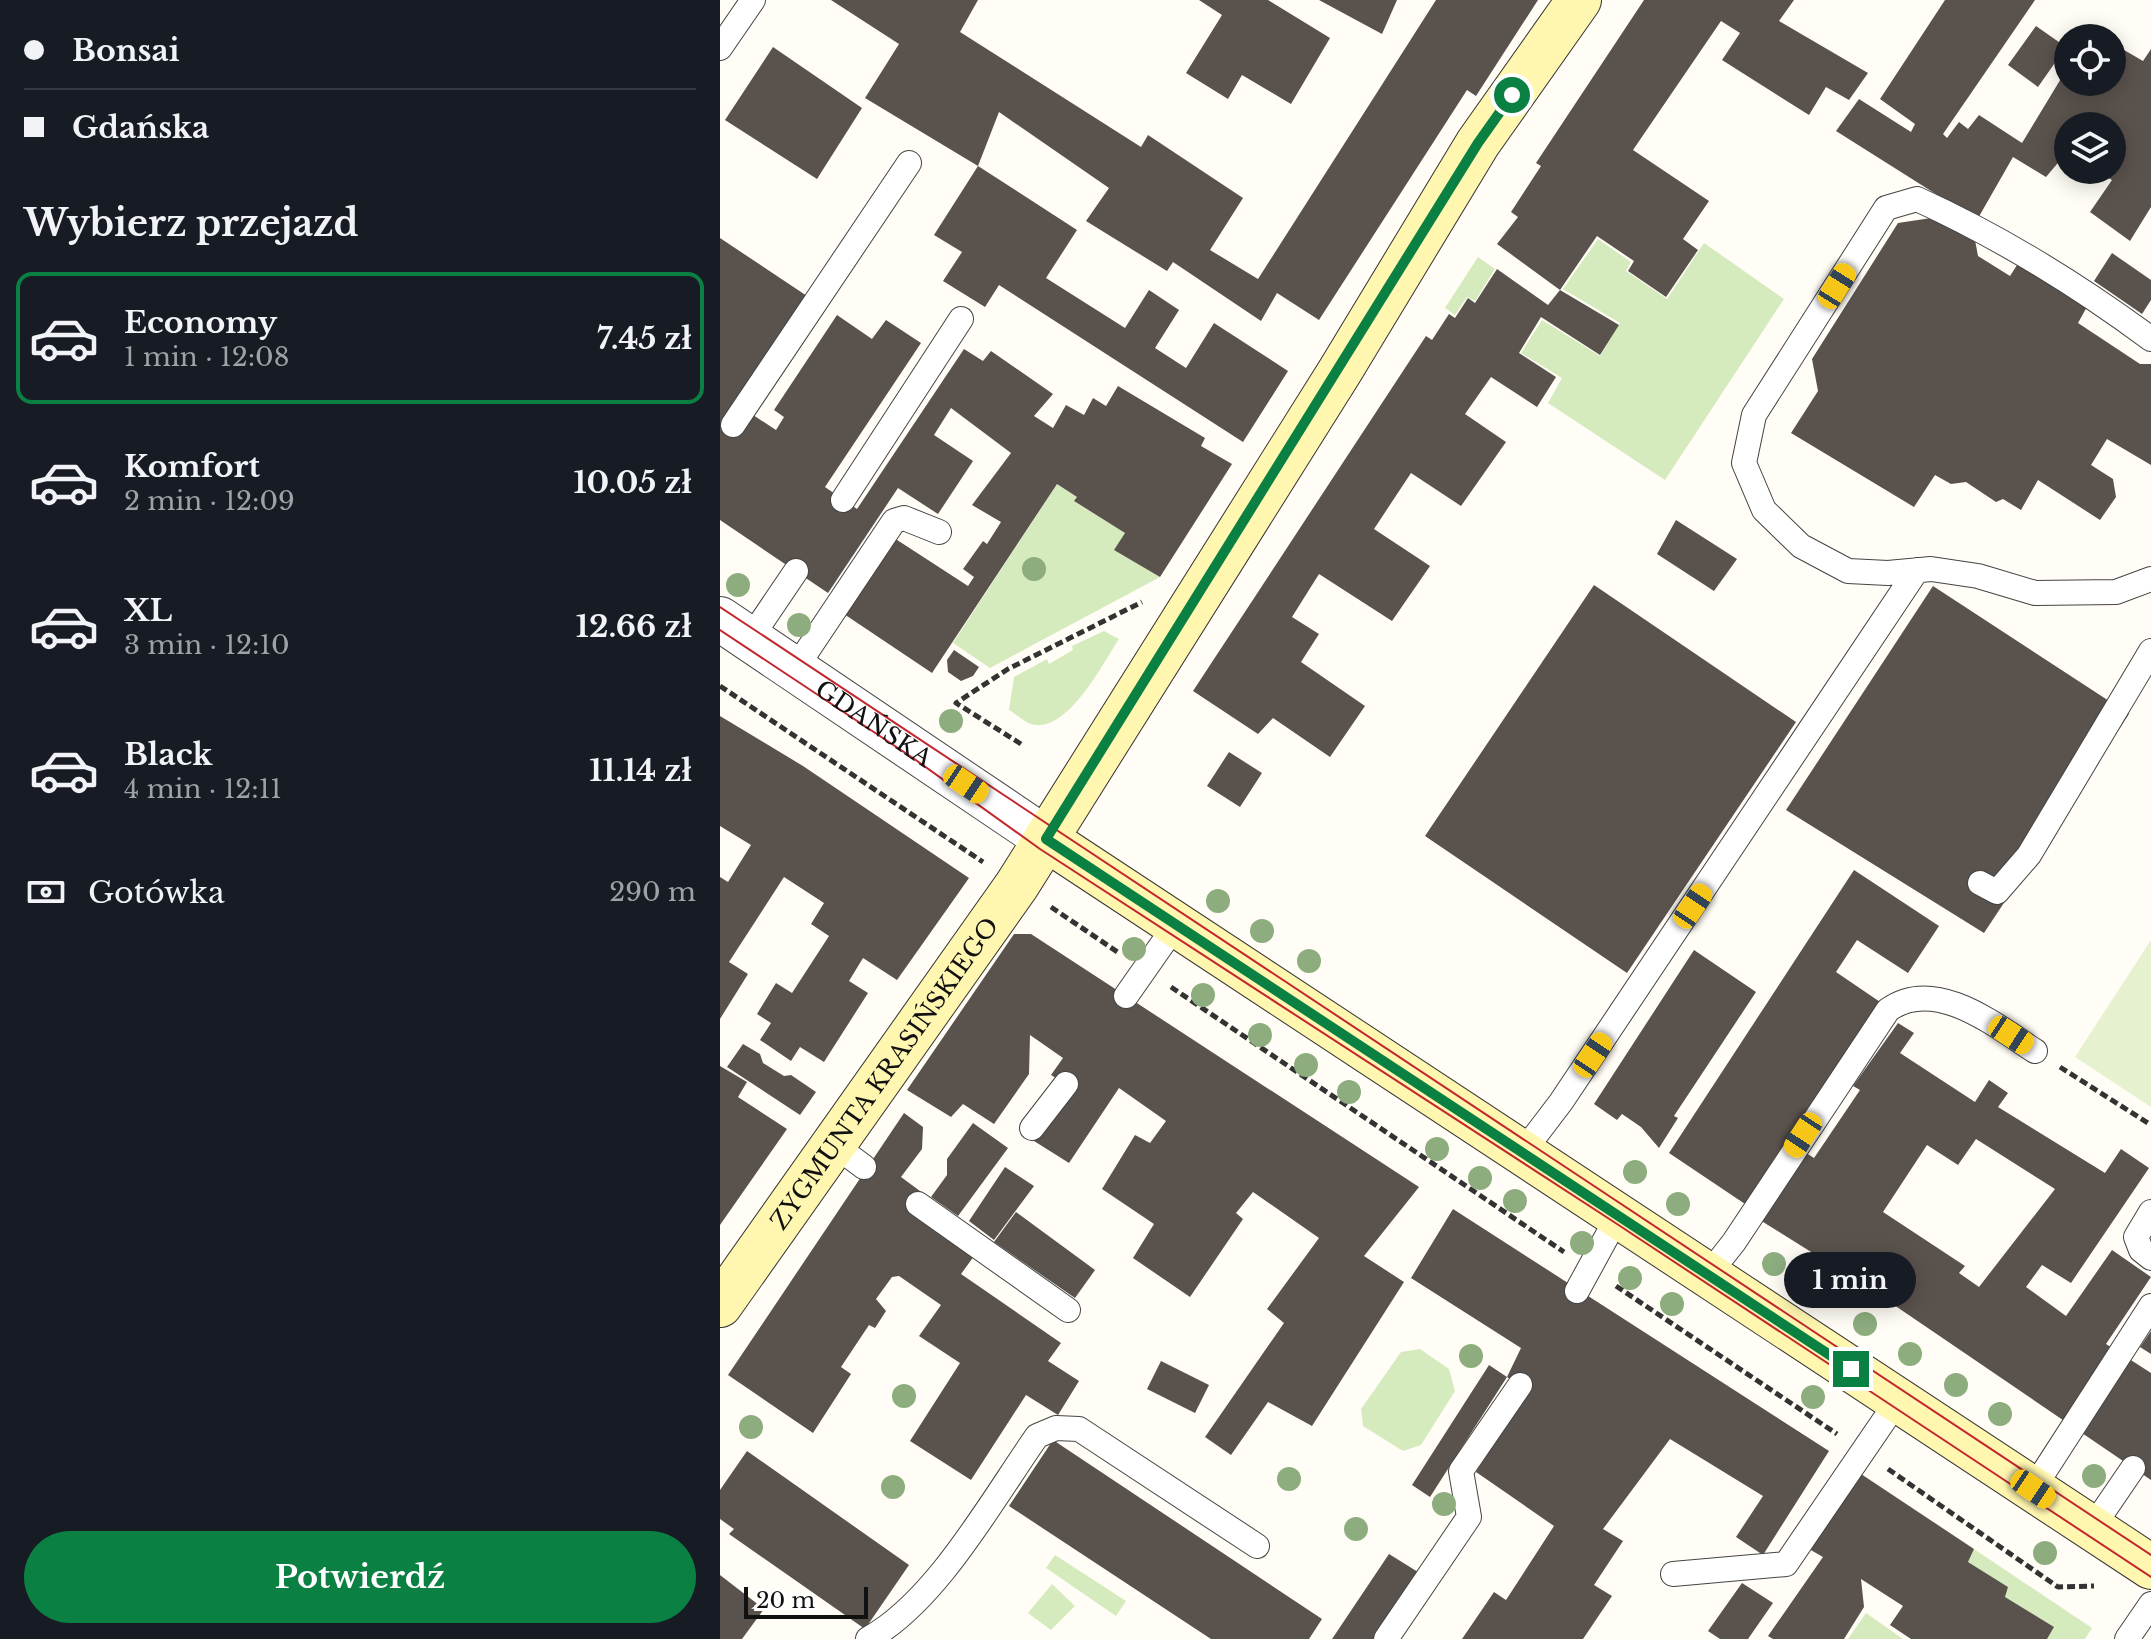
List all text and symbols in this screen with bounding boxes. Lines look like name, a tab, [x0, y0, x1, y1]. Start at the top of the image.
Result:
map controls	[2054, 24, 2126, 184]
button: locate	[2054, 24, 2126, 96]
text: Bonsai	[72, 32, 180, 69]
route start	[1494, 77, 1530, 113]
text: Gdańska	[72, 109, 209, 146]
button: layers	[2054, 112, 2126, 184]
text: Wybierz przejazd	[24, 201, 358, 246]
car	[1814, 259, 1860, 313]
icon: car	[28, 302, 100, 374]
text: Economy	[124, 304, 277, 341]
text: 7.45 zł	[597, 320, 692, 357]
text: 1 min · 12:08	[124, 341, 289, 373]
icon: car	[28, 446, 100, 518]
text: Komfort	[124, 448, 260, 485]
text: 10.05 zł	[573, 464, 692, 501]
text: 2 min · 12:09	[124, 485, 295, 517]
icon: car	[28, 590, 100, 662]
text: XL	[124, 592, 172, 629]
text: 12.66 zł	[576, 608, 692, 645]
text: 3 min · 12:10	[124, 629, 290, 661]
street label: GDAŃSKA	[810, 673, 938, 773]
icon: car	[28, 734, 100, 806]
text: Black	[124, 736, 212, 773]
text: 11.14 zł	[589, 752, 692, 789]
car	[939, 761, 993, 807]
text: 4 min · 12:11	[124, 773, 282, 805]
icon: cash	[24, 870, 68, 914]
text: Gotówka	[88, 874, 225, 911]
text: 290 m	[609, 876, 696, 908]
car	[1670, 879, 1716, 933]
street label: ZYGMUNTA KRASIŃSKIEGO	[764, 912, 1004, 1235]
car	[1984, 1012, 2038, 1058]
car	[1570, 1028, 1616, 1082]
car	[1780, 1108, 1826, 1162]
callout: 1 min	[1785, 1253, 1917, 1309]
text: 1 min	[1812, 1264, 1888, 1296]
route end	[1833, 1351, 1869, 1387]
car	[2006, 1466, 2060, 1512]
button: Potwierdź	[24, 1531, 696, 1623]
scale bar	[744, 1583, 868, 1619]
text: 20 m	[756, 1587, 815, 1614]

